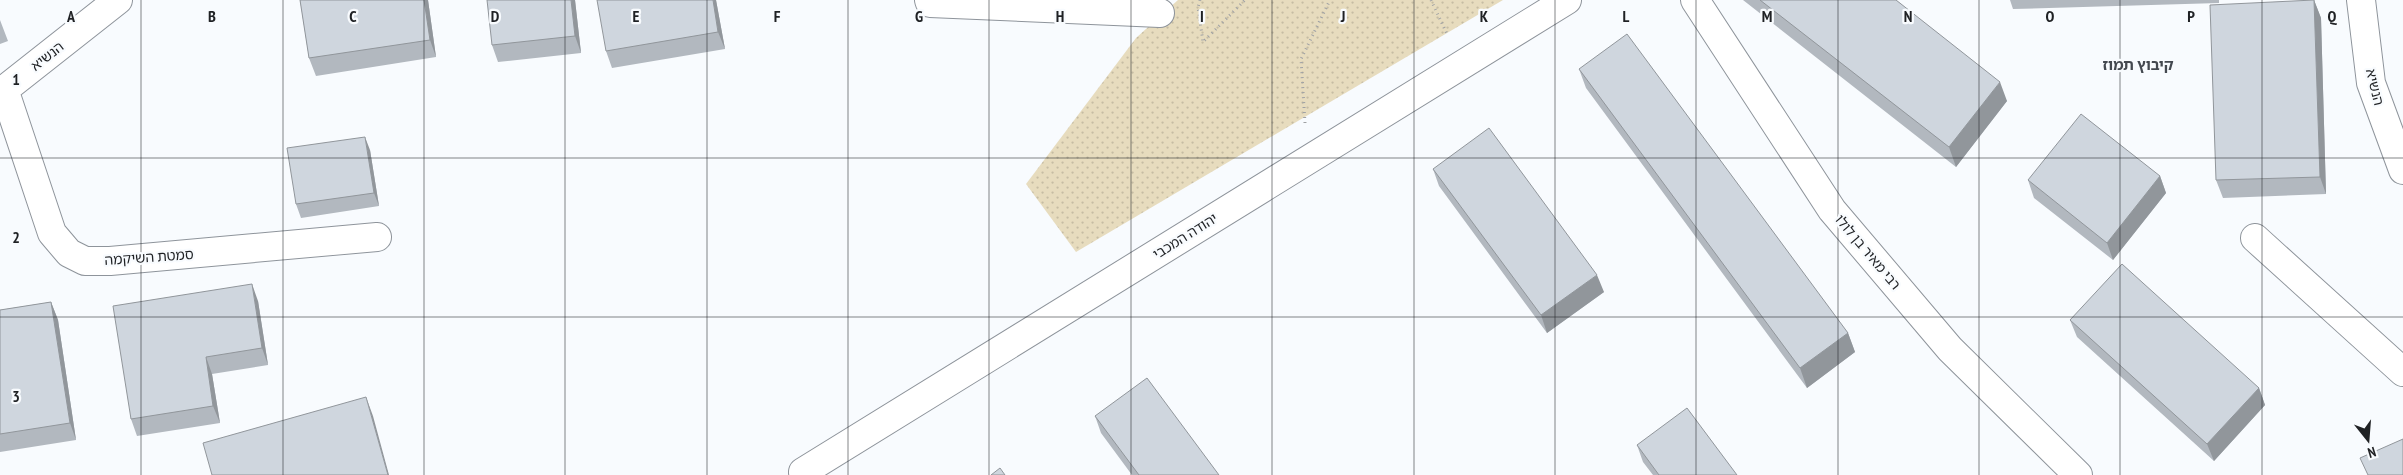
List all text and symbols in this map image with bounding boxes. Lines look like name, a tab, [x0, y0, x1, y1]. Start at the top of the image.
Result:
text: A	[66, 6, 76, 26]
text: B	[208, 6, 216, 26]
text: C	[349, 6, 357, 26]
text: D	[491, 6, 500, 26]
text: E	[633, 6, 640, 26]
text: F	[774, 6, 781, 26]
text: G	[915, 6, 923, 26]
text: H	[1056, 6, 1064, 26]
text: I	[1200, 6, 1204, 26]
text: J	[1340, 6, 1345, 26]
text: K	[1480, 6, 1489, 26]
text: L	[1623, 6, 1630, 26]
text: M	[1762, 6, 1772, 26]
text: N	[1904, 6, 1912, 26]
text: O	[2046, 6, 2055, 26]
text: P	[2187, 6, 2195, 26]
text: Q	[2328, 6, 2338, 26]
street label: הנשיא	[27, 37, 67, 75]
district label: קיבוץ תמוז	[2102, 55, 2174, 74]
street label: הנשיא	[2362, 67, 2388, 107]
text: 1	[12, 69, 20, 89]
street label: יהודה המכבי	[1149, 209, 1221, 263]
street label: רבי מאיר בן לולו	[1831, 211, 1905, 293]
text: 2	[12, 227, 20, 247]
street label: סמטת השיקמה	[104, 245, 194, 269]
text: 3	[12, 386, 20, 406]
north arrow	[2343, 415, 2393, 465]
text: N	[2366, 443, 2378, 462]

